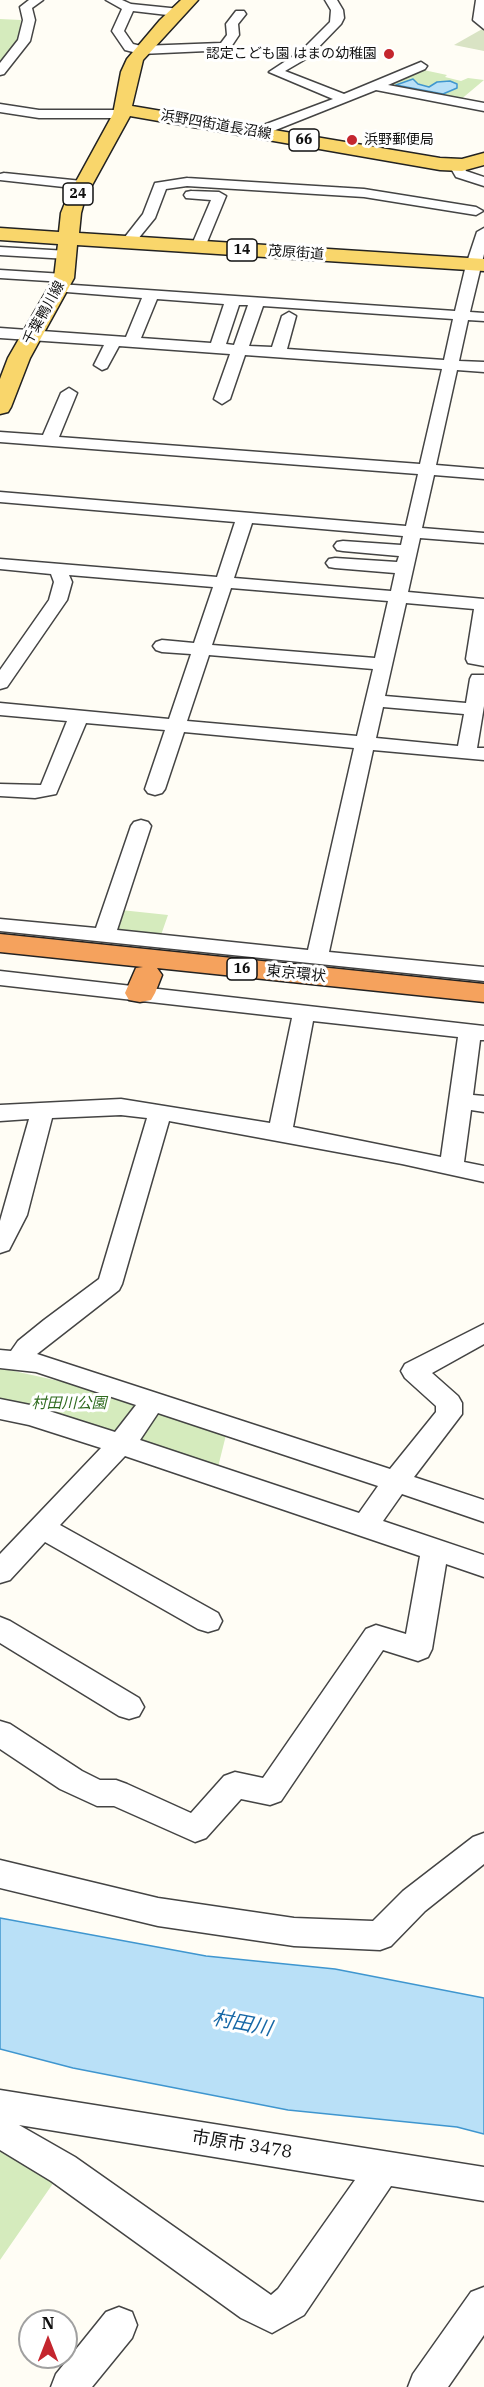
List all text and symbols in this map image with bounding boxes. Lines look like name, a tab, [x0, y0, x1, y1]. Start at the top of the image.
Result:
place label: 認定こども園 はまの幼稚園	[206, 46, 377, 62]
marker: 認定こども園 はまの幼稚園	[382, 47, 396, 61]
street label: 浜野四街道長沼線	[159, 107, 273, 143]
road number: 66	[289, 129, 319, 151]
place label: 浜野郵便局	[364, 132, 434, 148]
marker: 浜野郵便局	[345, 133, 359, 147]
road number: 24	[63, 183, 93, 205]
road number: 14	[227, 239, 257, 261]
street label: 茂原街道	[267, 243, 325, 263]
street label: 千葉鴨川線	[20, 278, 68, 348]
road number: 16	[227, 958, 257, 980]
street label: 東京環状	[265, 962, 327, 986]
park label: 村田川公園	[32, 1395, 106, 1413]
water label: 村田川	[210, 2006, 274, 2042]
street label: 市原市 3478	[190, 2126, 294, 2164]
north arrow	[18, 2309, 78, 2369]
text: N	[42, 2313, 54, 2333]

